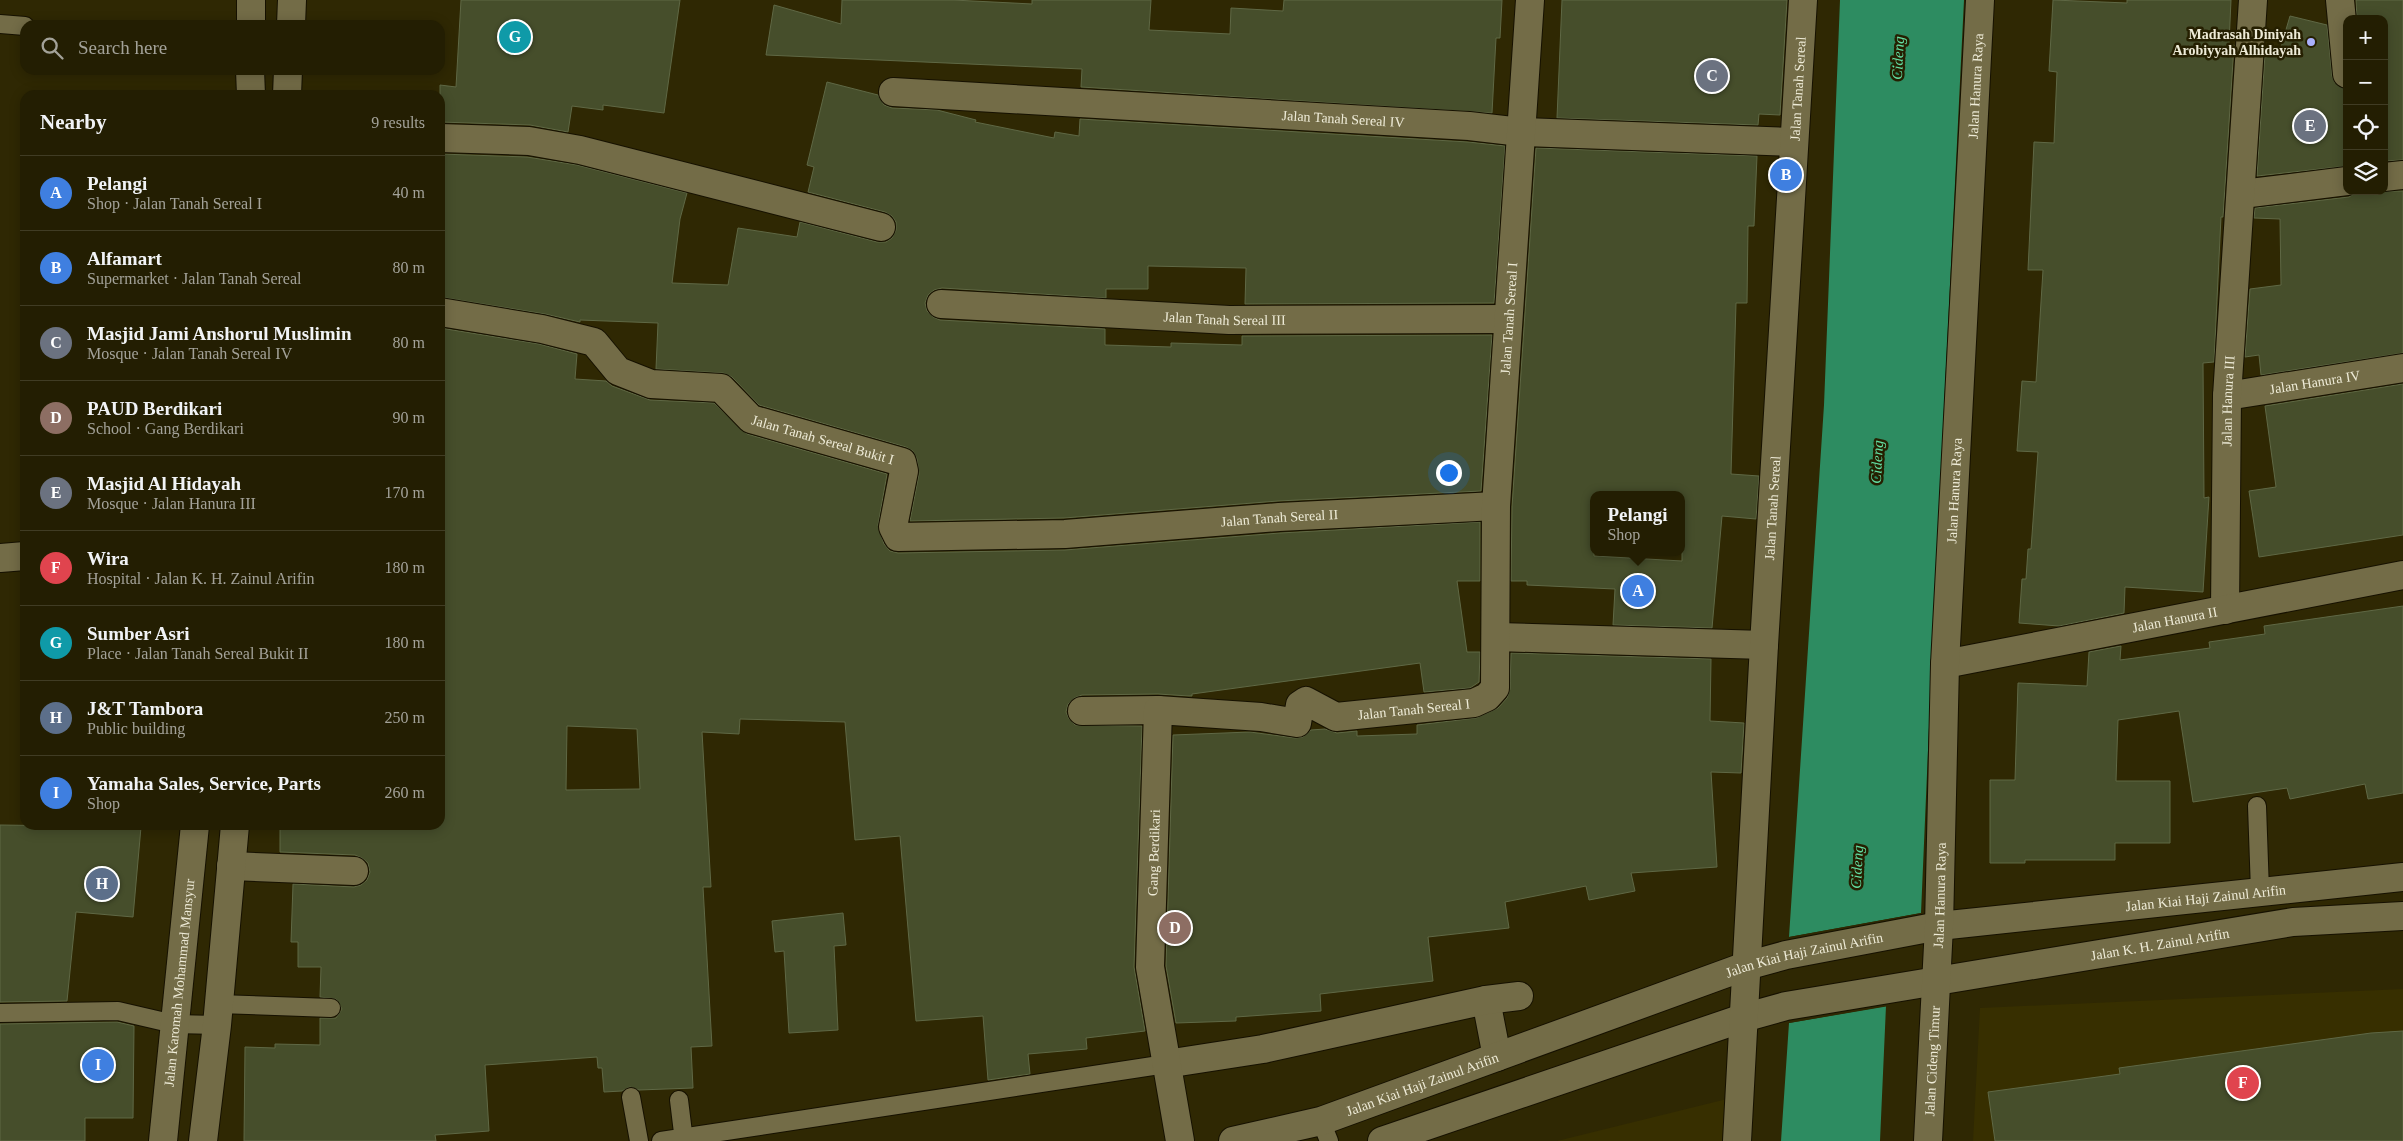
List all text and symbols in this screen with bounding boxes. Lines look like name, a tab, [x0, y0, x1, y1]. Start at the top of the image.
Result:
map controls	[2343, 15, 2388, 195]
button: +	[2343, 15, 2388, 60]
pin: G	[499, 18, 531, 56]
search box	[20, 20, 445, 75]
place label: Madrasah Diniyah Arobiyyah Alhidayah	[2172, 27, 2301, 58]
street label: Jalan Hanura Raya	[1965, 32, 1986, 139]
icon: search	[38, 34, 66, 62]
water label: Cideng	[1889, 35, 1907, 80]
street label: Jalan Tanah Sereal	[1787, 36, 1808, 141]
marker: Madrasah Diniyah Arobiyyah Alhidayah	[2305, 36, 2317, 48]
text: Search here	[78, 37, 167, 58]
pin: C	[1696, 57, 1728, 95]
button: −	[2343, 60, 2388, 105]
button: locate	[2343, 105, 2388, 150]
street label: Jalan Tanah Sereal IV	[1281, 107, 1405, 130]
pin: E	[2294, 107, 2326, 145]
text: Nearby	[40, 110, 107, 134]
text: 9 results	[371, 114, 425, 131]
button: layers	[2343, 150, 2388, 195]
pin: B	[1770, 156, 1802, 194]
text: Pelangi	[87, 173, 147, 194]
text: A	[50, 184, 62, 201]
text: 40 m	[393, 184, 425, 201]
text: Shop · Jalan Tanah Sereal I	[87, 195, 262, 212]
text: Alfamart	[87, 248, 162, 269]
text: B	[51, 259, 61, 276]
text: 80 m	[393, 259, 425, 276]
street label: Jalan Tanah Sereal I	[1497, 261, 1520, 375]
text: Supermarket · Jalan Tanah Sereal	[87, 270, 302, 287]
street label: Jalan Tanah Sereal III	[1163, 309, 1286, 328]
text: Masjid Jami Anshorul Muslimin	[87, 323, 351, 344]
text: C	[50, 334, 62, 351]
text: 80 m	[393, 334, 425, 351]
text: Mosque · Jalan Tanah Sereal IV	[87, 345, 292, 362]
street label: Jalan Hanura III	[2219, 355, 2237, 447]
street label: Jalan Hanura IV	[2268, 367, 2361, 397]
text: PAUD Berdikari	[87, 398, 222, 419]
text: D	[50, 409, 62, 426]
text: 90 m	[393, 409, 425, 426]
street label: Jalan Tanah Sereal Bukit I	[750, 412, 896, 467]
text: School · Gang Berdikari	[87, 420, 244, 437]
street label: Jalan Hanura Raya	[1944, 437, 1964, 544]
water label: Cideng	[1868, 439, 1886, 484]
street label: Jalan Tanah Sereal	[1762, 455, 1783, 561]
your location	[1436, 460, 1462, 486]
text: Masjid Al Hidayah	[87, 473, 241, 494]
text: E	[51, 484, 61, 501]
text: 170 m	[385, 484, 425, 501]
popup	[1590, 491, 1685, 556]
text: Mosque · Jalan Hanura III	[87, 495, 256, 512]
text: Pelangi	[1607, 504, 1668, 525]
street label: Jalan Tanah Sereal II	[1220, 506, 1339, 529]
text: Shop	[1607, 526, 1640, 543]
text: Wira	[87, 548, 129, 569]
text: F	[51, 559, 61, 576]
text: 180 m	[385, 559, 425, 576]
text: Hospital · Jalan K. H. Zainul Arifin	[87, 570, 315, 587]
pin: A	[1622, 572, 1654, 610]
street label: Jalan Hanura II	[2131, 604, 2219, 635]
text: Sumber Asri	[87, 623, 190, 644]
text: G	[50, 634, 62, 651]
text: 180 m	[385, 634, 425, 651]
text: Place · Jalan Tanah Sereal Bukit II	[87, 645, 309, 662]
street label: Jalan Tanah Sereal I	[1357, 696, 1471, 722]
text: J&T Tambora	[87, 698, 203, 719]
text: H	[50, 709, 62, 726]
text: 250 m	[385, 709, 425, 726]
text: Public building	[87, 720, 185, 737]
text: Yamaha Sales, Service, Parts	[87, 773, 321, 794]
text: I	[53, 784, 59, 801]
text: 260 m	[385, 784, 425, 801]
text: Shop	[87, 795, 120, 812]
street label: Gang Berdikari	[1145, 809, 1162, 896]
street label: Jalan Hanura Raya	[1930, 841, 1948, 949]
water label: Cideng	[1848, 844, 1866, 889]
pin: H	[86, 865, 118, 903]
street label: Jalan Karomah Mohammad Mansyur	[161, 878, 197, 1087]
street label: Jalan Kiai Haji Zainul Arifin	[2125, 882, 2287, 914]
pin: D	[1159, 909, 1191, 947]
street label: Jalan K. H. Zainul Arifin	[2090, 925, 2230, 963]
street label: Jalan Kiai Haji Zainul Arifin	[1724, 929, 1884, 980]
street label: Jalan Cideng Timur	[1922, 1005, 1942, 1117]
pin: I	[82, 1046, 114, 1084]
street label: Jalan Kiai Haji Zainul Arifin	[1344, 1049, 1500, 1119]
pin: F	[2227, 1064, 2259, 1102]

